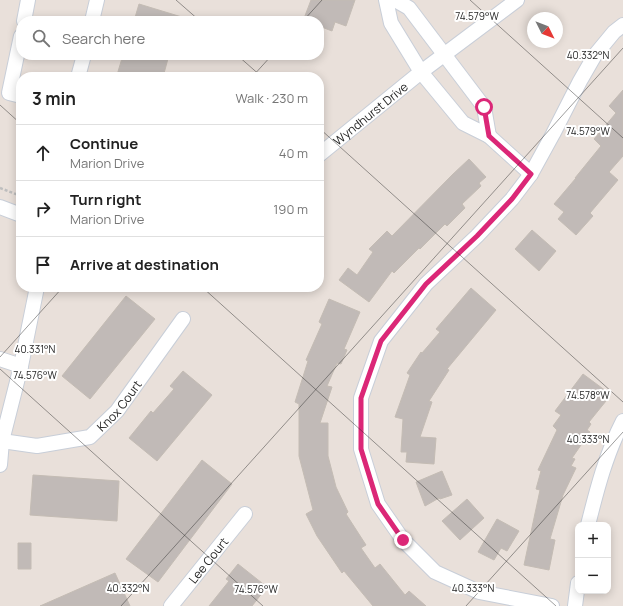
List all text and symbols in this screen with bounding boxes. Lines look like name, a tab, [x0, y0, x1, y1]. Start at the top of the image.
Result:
text: 74.579°W	[455, 9, 499, 23]
north arrow	[527, 12, 563, 48]
search box	[16, 16, 324, 60]
icon: search	[30, 27, 52, 49]
text: Search here	[62, 28, 145, 49]
text: 40.332°N	[567, 48, 609, 62]
street label: Wyndhurst Drive	[329, 78, 411, 149]
text: 3 min	[32, 87, 76, 110]
text: Walk · 230 m	[235, 89, 308, 107]
route start	[475, 98, 493, 116]
text: 74.579°W	[566, 124, 610, 138]
text: Continue	[70, 133, 138, 154]
icon: ahead	[32, 142, 54, 164]
text: 40 m	[279, 144, 308, 162]
text: Marion Drive	[70, 154, 144, 172]
text: Turn right	[70, 189, 141, 210]
icon: right	[32, 198, 54, 220]
text: 190 m	[273, 200, 308, 218]
text: Marion Drive	[70, 210, 144, 228]
icon: arrive	[32, 254, 54, 276]
text: Arrive at destination	[70, 254, 219, 275]
text: 40.331°N	[15, 342, 56, 356]
text: 74.576°W	[13, 368, 57, 382]
street label: Knox Court	[93, 376, 145, 435]
text: 74.578°W	[566, 388, 610, 402]
text: 40.333°N	[567, 432, 609, 446]
map controls	[575, 522, 611, 594]
button: +	[575, 522, 611, 558]
route end	[394, 531, 412, 549]
street label: Lee Court	[184, 533, 232, 587]
button: −	[575, 558, 611, 594]
text: 40.332°N	[107, 581, 149, 595]
text: 40.333°N	[452, 581, 494, 595]
text: 74.576°W	[234, 582, 278, 596]

